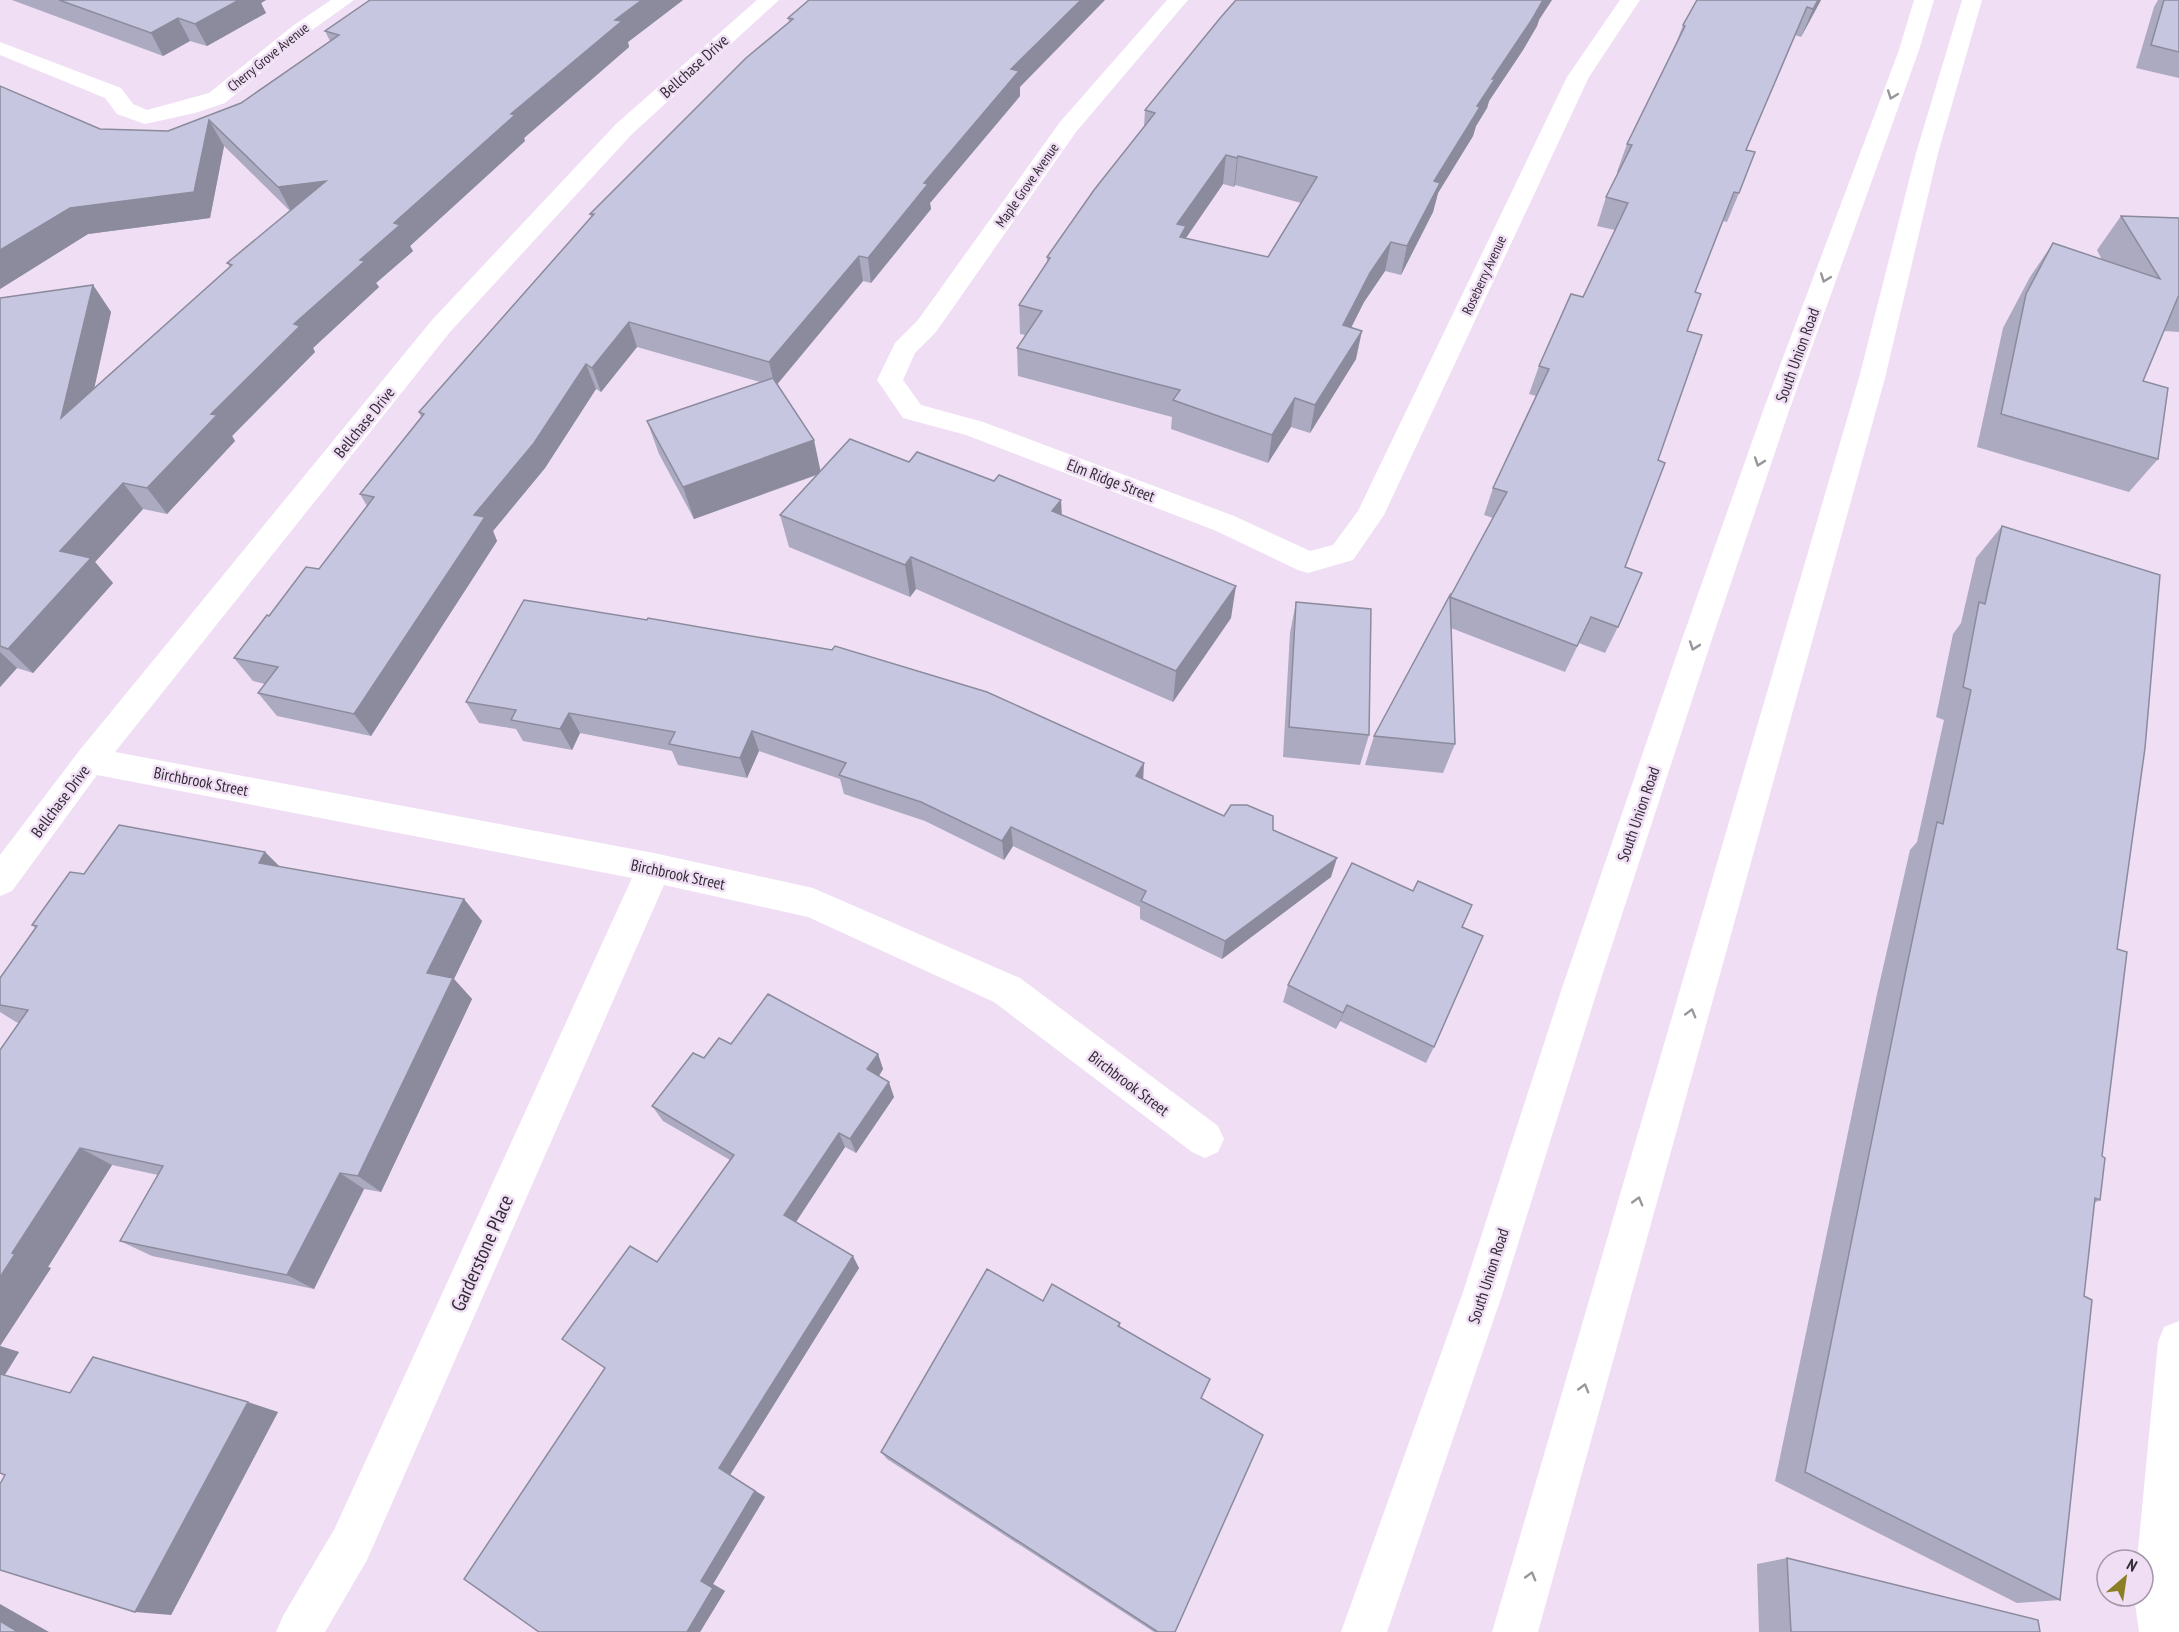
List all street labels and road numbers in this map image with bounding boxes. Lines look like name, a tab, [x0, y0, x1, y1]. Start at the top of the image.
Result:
street label: Cherry Grove Avenue	[224, 19, 313, 95]
street label: Bellchase Drive	[656, 30, 732, 102]
street label: Maple Grove Avenue	[991, 139, 1063, 230]
street label: Roseberry Avenue	[1458, 232, 1510, 317]
street label: South Union Road	[1771, 305, 1823, 405]
street label: Bellchase Drive	[329, 383, 399, 461]
street label: Elm Ridge Street	[1064, 454, 1158, 506]
street label: Bellchase Drive	[26, 761, 94, 841]
street label: Birchbrook Street	[152, 762, 250, 800]
street label: South Union Road	[1612, 764, 1664, 864]
street label: Birchbrook Street	[629, 854, 727, 894]
street label: Birchbrook Street	[1085, 1046, 1174, 1120]
street label: Garderstone Place	[445, 1191, 519, 1315]
street label: South Union Road	[1463, 1226, 1513, 1326]

